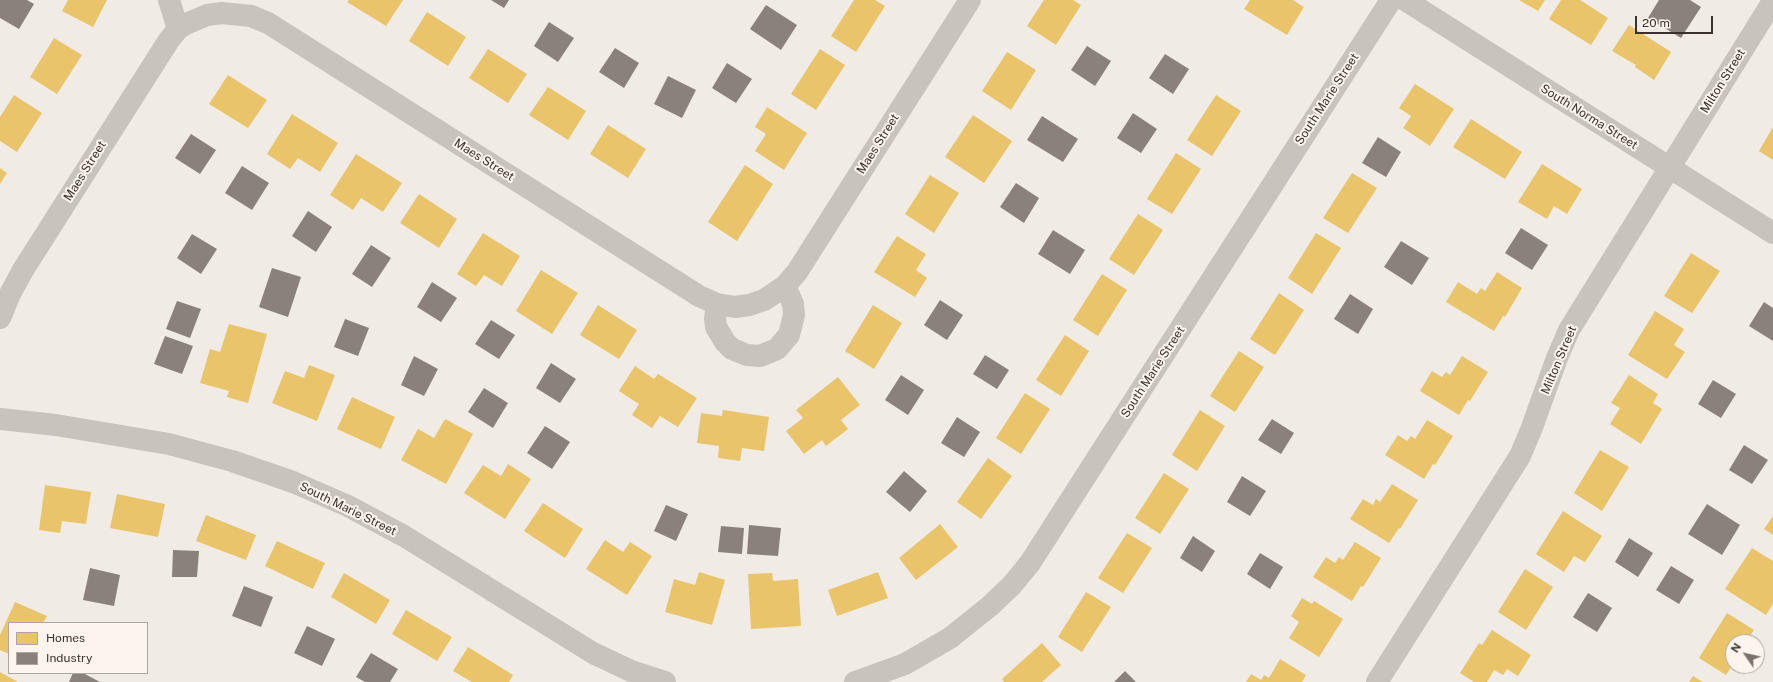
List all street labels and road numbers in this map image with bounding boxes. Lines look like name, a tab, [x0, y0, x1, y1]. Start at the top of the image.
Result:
street label: Milton Street	[1698, 46, 1748, 116]
street label: South Marie Street	[1292, 51, 1362, 147]
street label: South Norma Street	[1538, 81, 1640, 153]
street label: Maes Street	[854, 111, 902, 177]
street label: Maes Street	[451, 136, 517, 184]
street label: Maes Street	[61, 138, 109, 204]
street label: South Marie Street	[1118, 324, 1188, 420]
street label: Milton Street	[1538, 324, 1580, 396]
street label: South Marie Street	[297, 479, 399, 539]

